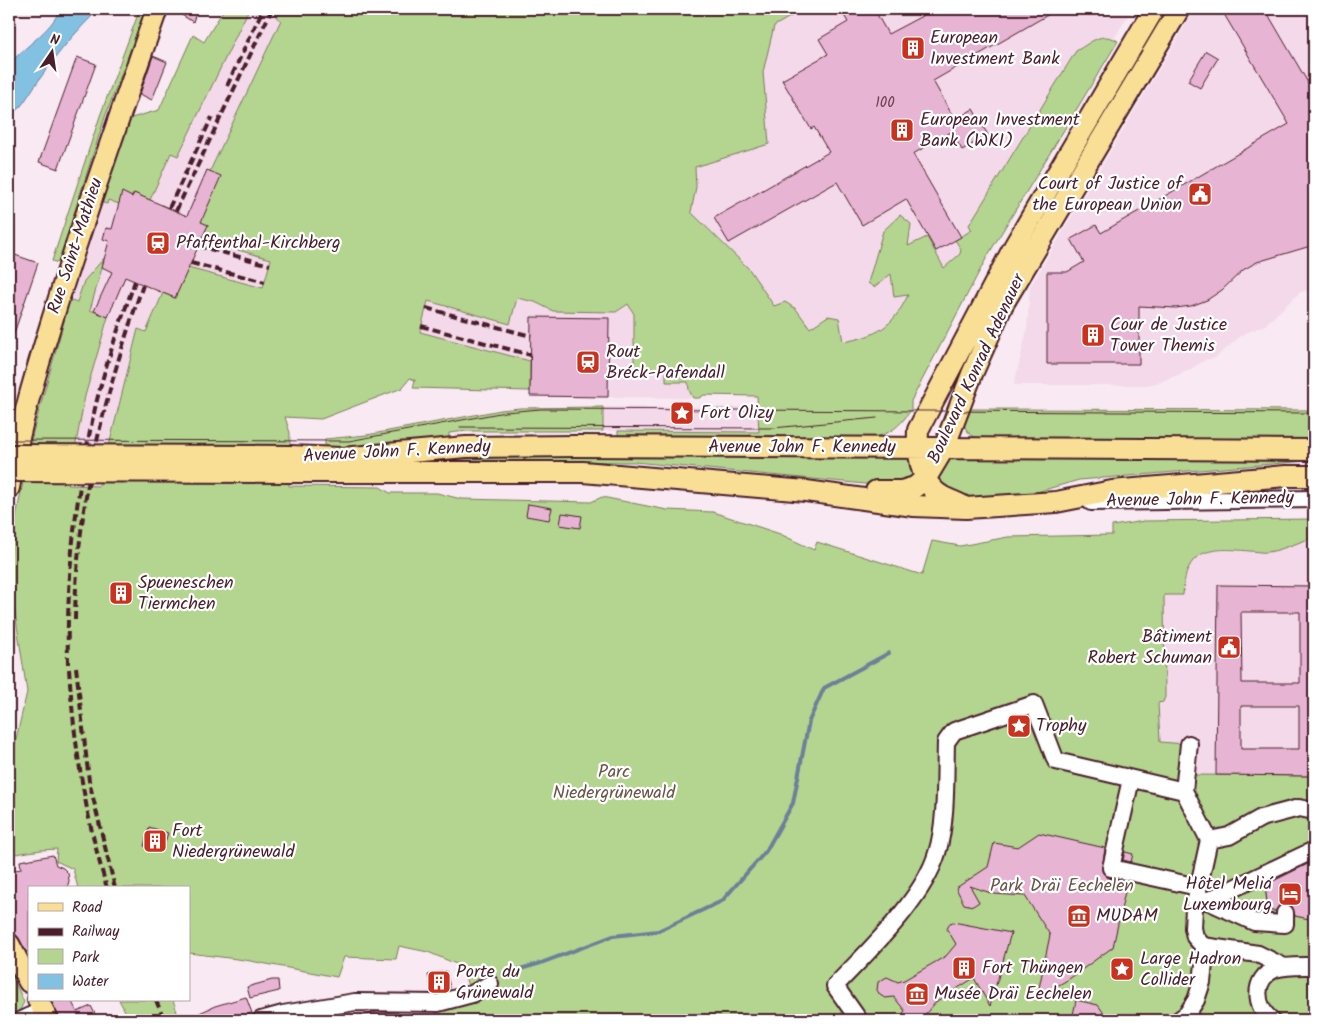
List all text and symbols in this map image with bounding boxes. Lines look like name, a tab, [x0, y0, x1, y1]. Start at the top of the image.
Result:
place label: European Investment Bank	[930, 24, 1060, 74]
north arrow	[28, 28, 78, 78]
text: N	[48, 29, 62, 52]
building icon: European Investment Bank	[900, 35, 926, 61]
house number: 100	[875, 91, 895, 115]
place label: European Investment Bank (WKI)	[920, 106, 1081, 156]
building icon: European Investment Bank (WKI)	[889, 117, 915, 143]
place label: Court of Justice of the European Union	[1032, 170, 1184, 220]
street label: Rue Saint-Mathieu	[40, 174, 112, 318]
public building icon: Court of Justice of the European Union	[1187, 181, 1213, 207]
place label: Pfaffenthal-Kirchberg	[176, 229, 341, 258]
station icon: Pfaffenthal-Kirchberg	[145, 230, 171, 256]
street label: Boulevard Konrad Adenauer	[920, 268, 1034, 469]
place label: Cour de Justice Tower Themis	[1110, 311, 1227, 361]
building icon: Cour de Justice Tower Themis	[1080, 322, 1106, 348]
place label: Rout Bréck-Pafendall	[606, 338, 726, 388]
station icon: Rout Bréck-Pafendall	[575, 349, 601, 375]
place label: Fort Olizy	[700, 399, 774, 428]
place icon: Fort Olizy	[669, 400, 695, 426]
street label: Avenue John F. Kennedy	[303, 433, 492, 471]
street label: Avenue John F. Kennedy	[708, 433, 896, 462]
street label: Avenue John F. Kennedy	[1106, 484, 1295, 516]
place label: Spueneschen Tiermchen	[138, 569, 234, 619]
building icon: Spueneschen Tiermchen	[108, 580, 134, 606]
place label: Bâtiment Robert Schuman	[1087, 623, 1213, 673]
public building icon: Bâtiment Robert Schuman	[1216, 634, 1242, 660]
place label: Trophy	[1036, 712, 1087, 741]
place icon: Trophy	[1006, 713, 1032, 739]
park label: Parc Niedergrünewald	[553, 758, 676, 808]
place label: Fort Niedergrünewald	[172, 817, 295, 867]
building icon: Fort Niedergrünewald	[142, 828, 168, 854]
place label: Hôtel Meliá Luxembourg	[1183, 870, 1273, 920]
park label: Park Dräi Eechelen	[990, 872, 1134, 901]
hotel icon: Hôtel Meliá Luxembourg	[1277, 881, 1303, 907]
legend	[28, 886, 190, 1002]
text: Road	[72, 896, 103, 920]
place label: MUDAM	[1096, 902, 1159, 931]
museum icon: MUDAM	[1066, 903, 1092, 929]
text: Railway	[72, 920, 120, 944]
place label: Large Hadron Collider	[1140, 945, 1241, 995]
text: Park	[72, 946, 100, 970]
place label: Fort Thüngen	[982, 954, 1083, 983]
building icon: Fort Thüngen	[951, 955, 977, 981]
place icon: Large Hadron Collider	[1109, 956, 1135, 982]
place label: Porte du Grünewald	[456, 958, 534, 1008]
building icon: Porte du Grünewald	[426, 969, 452, 995]
text: Water	[72, 970, 109, 994]
place label: Musée Dräi Eechelen	[934, 980, 1092, 1009]
museum icon: Musée Dräi Eechelen	[904, 981, 930, 1007]

